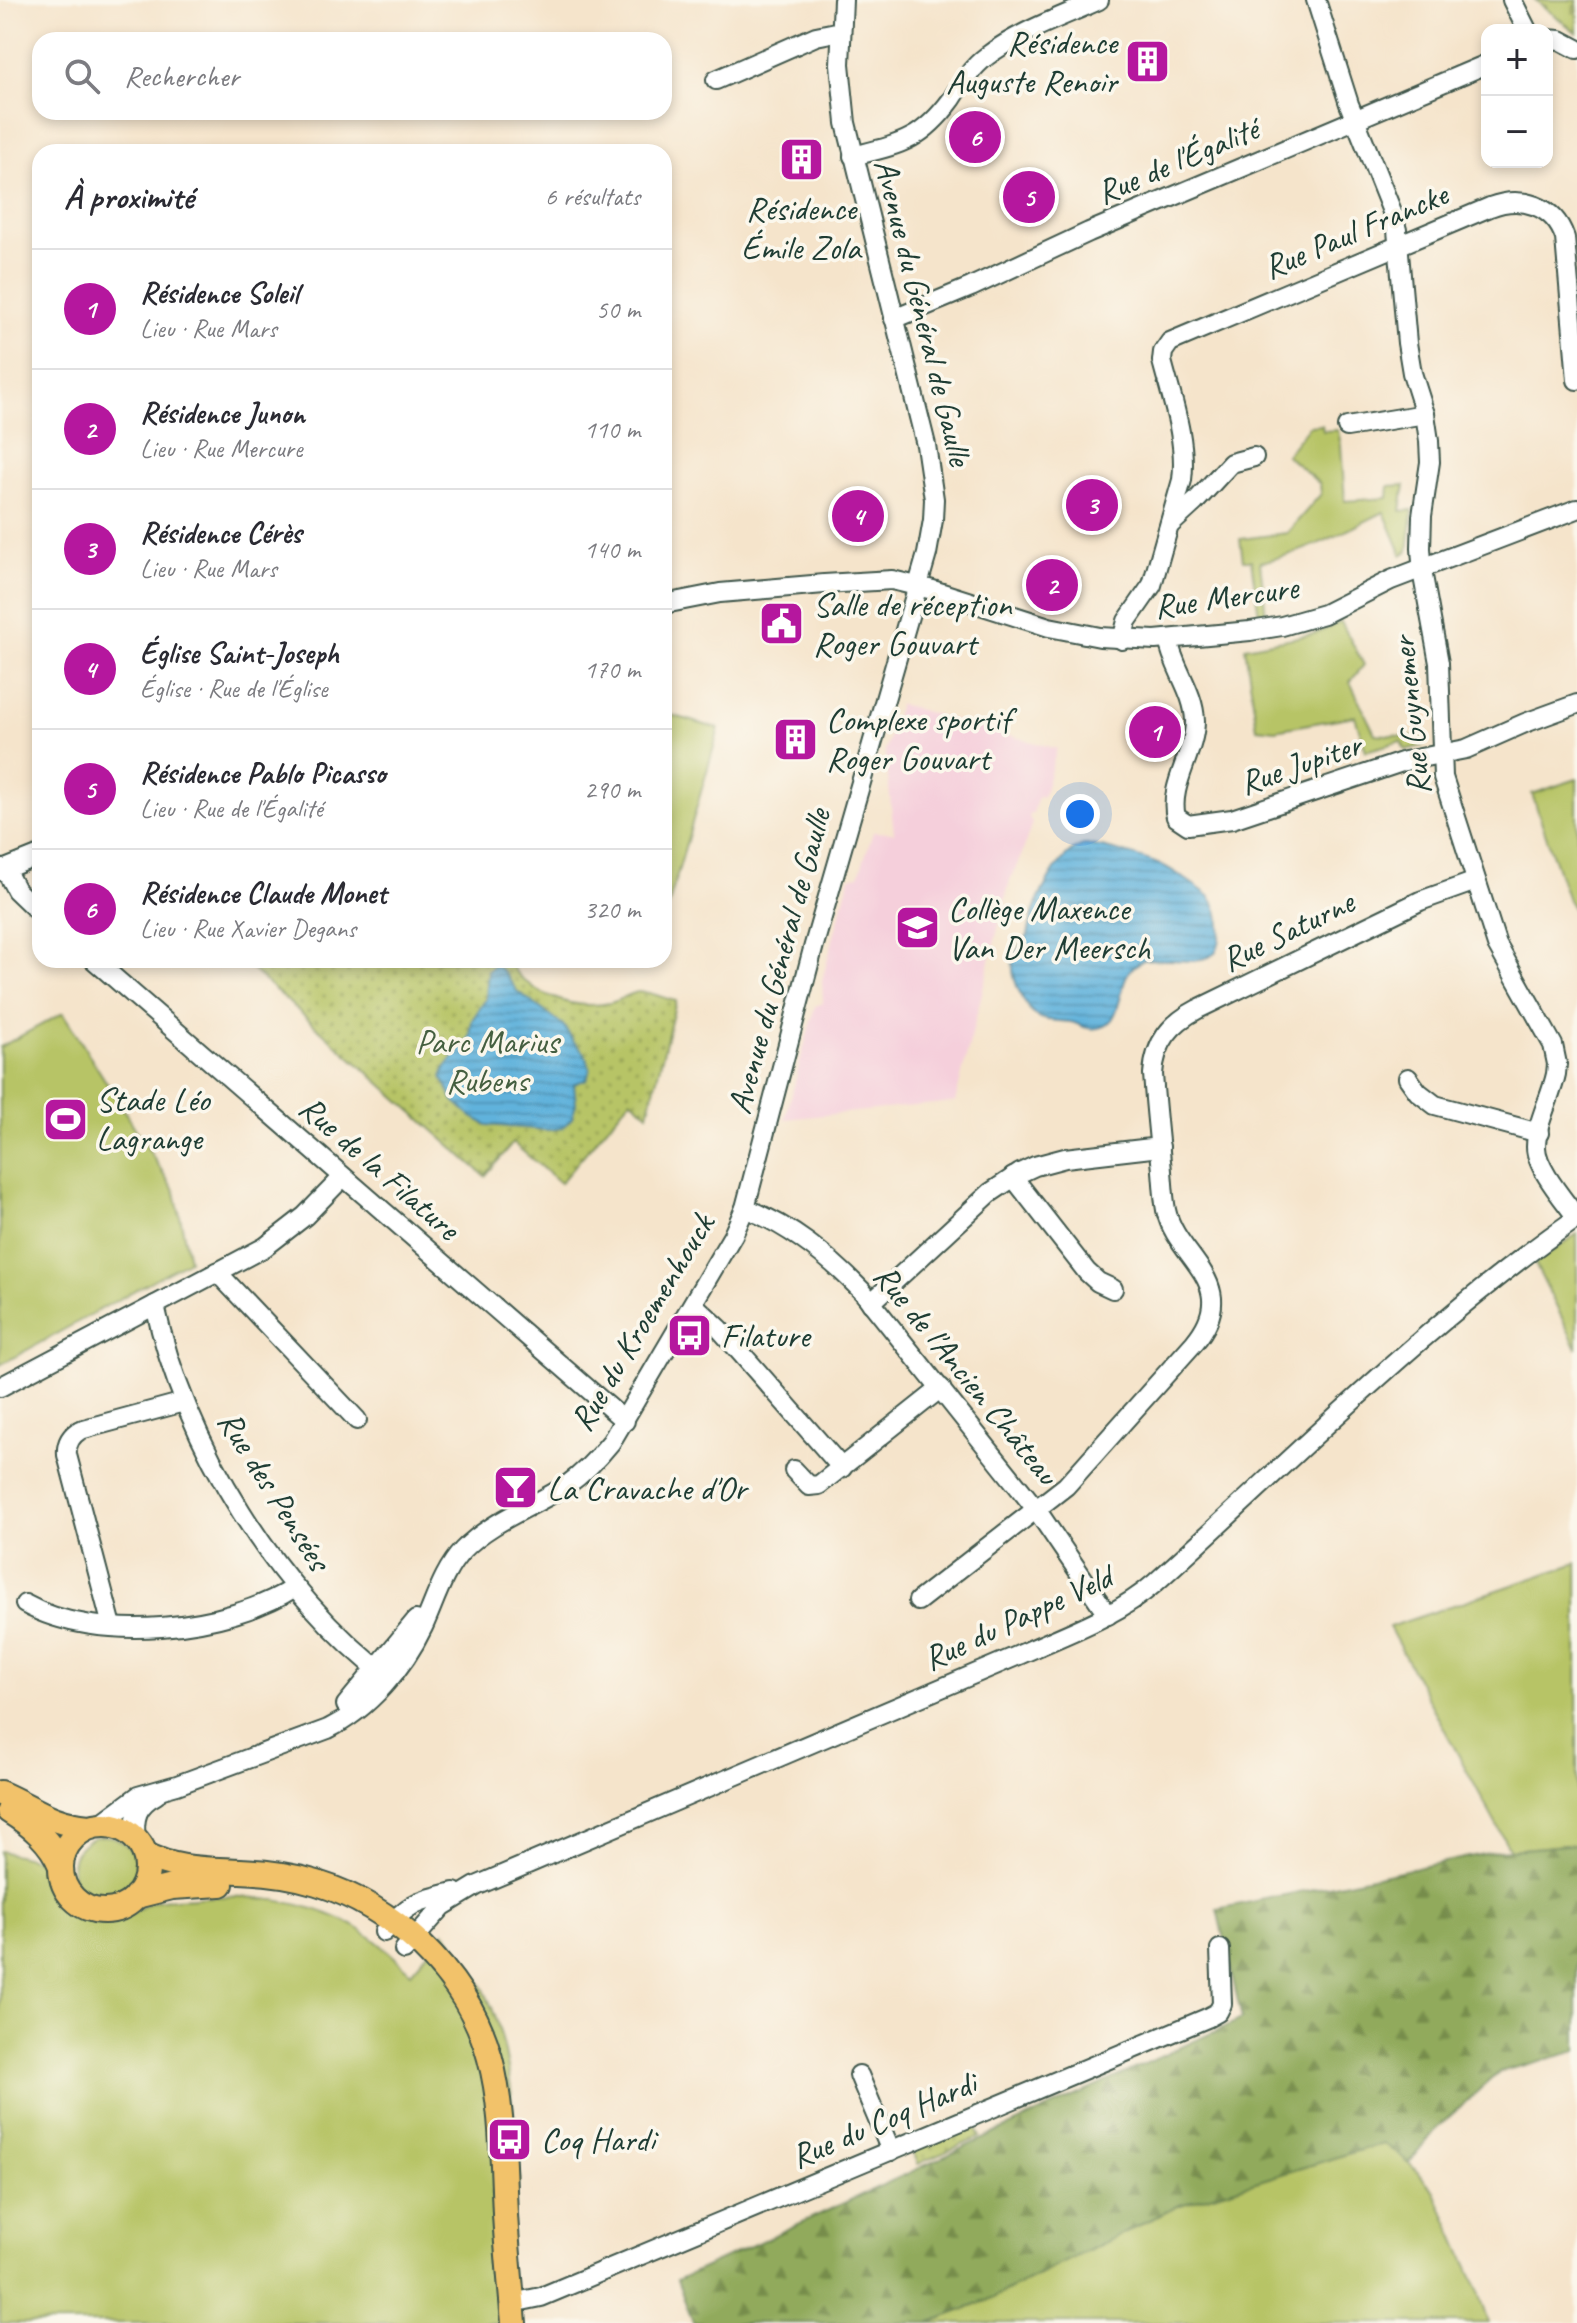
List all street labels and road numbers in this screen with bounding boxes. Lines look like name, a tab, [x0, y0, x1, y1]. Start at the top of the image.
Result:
street label: Rue de l'Égalité	[1090, 105, 1269, 214]
street label: Avenue du Général de Gaulle	[865, 155, 983, 472]
street label: Rue Paul Francke	[1257, 172, 1456, 289]
street label: Rue Mercure	[1151, 565, 1303, 628]
street label: Rue Guynemer	[1380, 631, 1440, 797]
street label: Rue Jupiter	[1234, 722, 1369, 804]
street label: Avenue du Général de Gaulle	[717, 802, 840, 1118]
street label: Rue Saturne	[1214, 879, 1362, 981]
street label: Rue de la Filature	[290, 1086, 470, 1250]
street label: Rue du Kroemenhouck	[560, 1204, 725, 1439]
street label: Rue de l'Ancien Château	[864, 1255, 1070, 1495]
street label: Rue des Pensées	[209, 1403, 342, 1581]
street label: Rue du Pappe Veld	[916, 1553, 1124, 1680]
street label: Rue du Coq Hardi	[784, 2059, 987, 2178]

